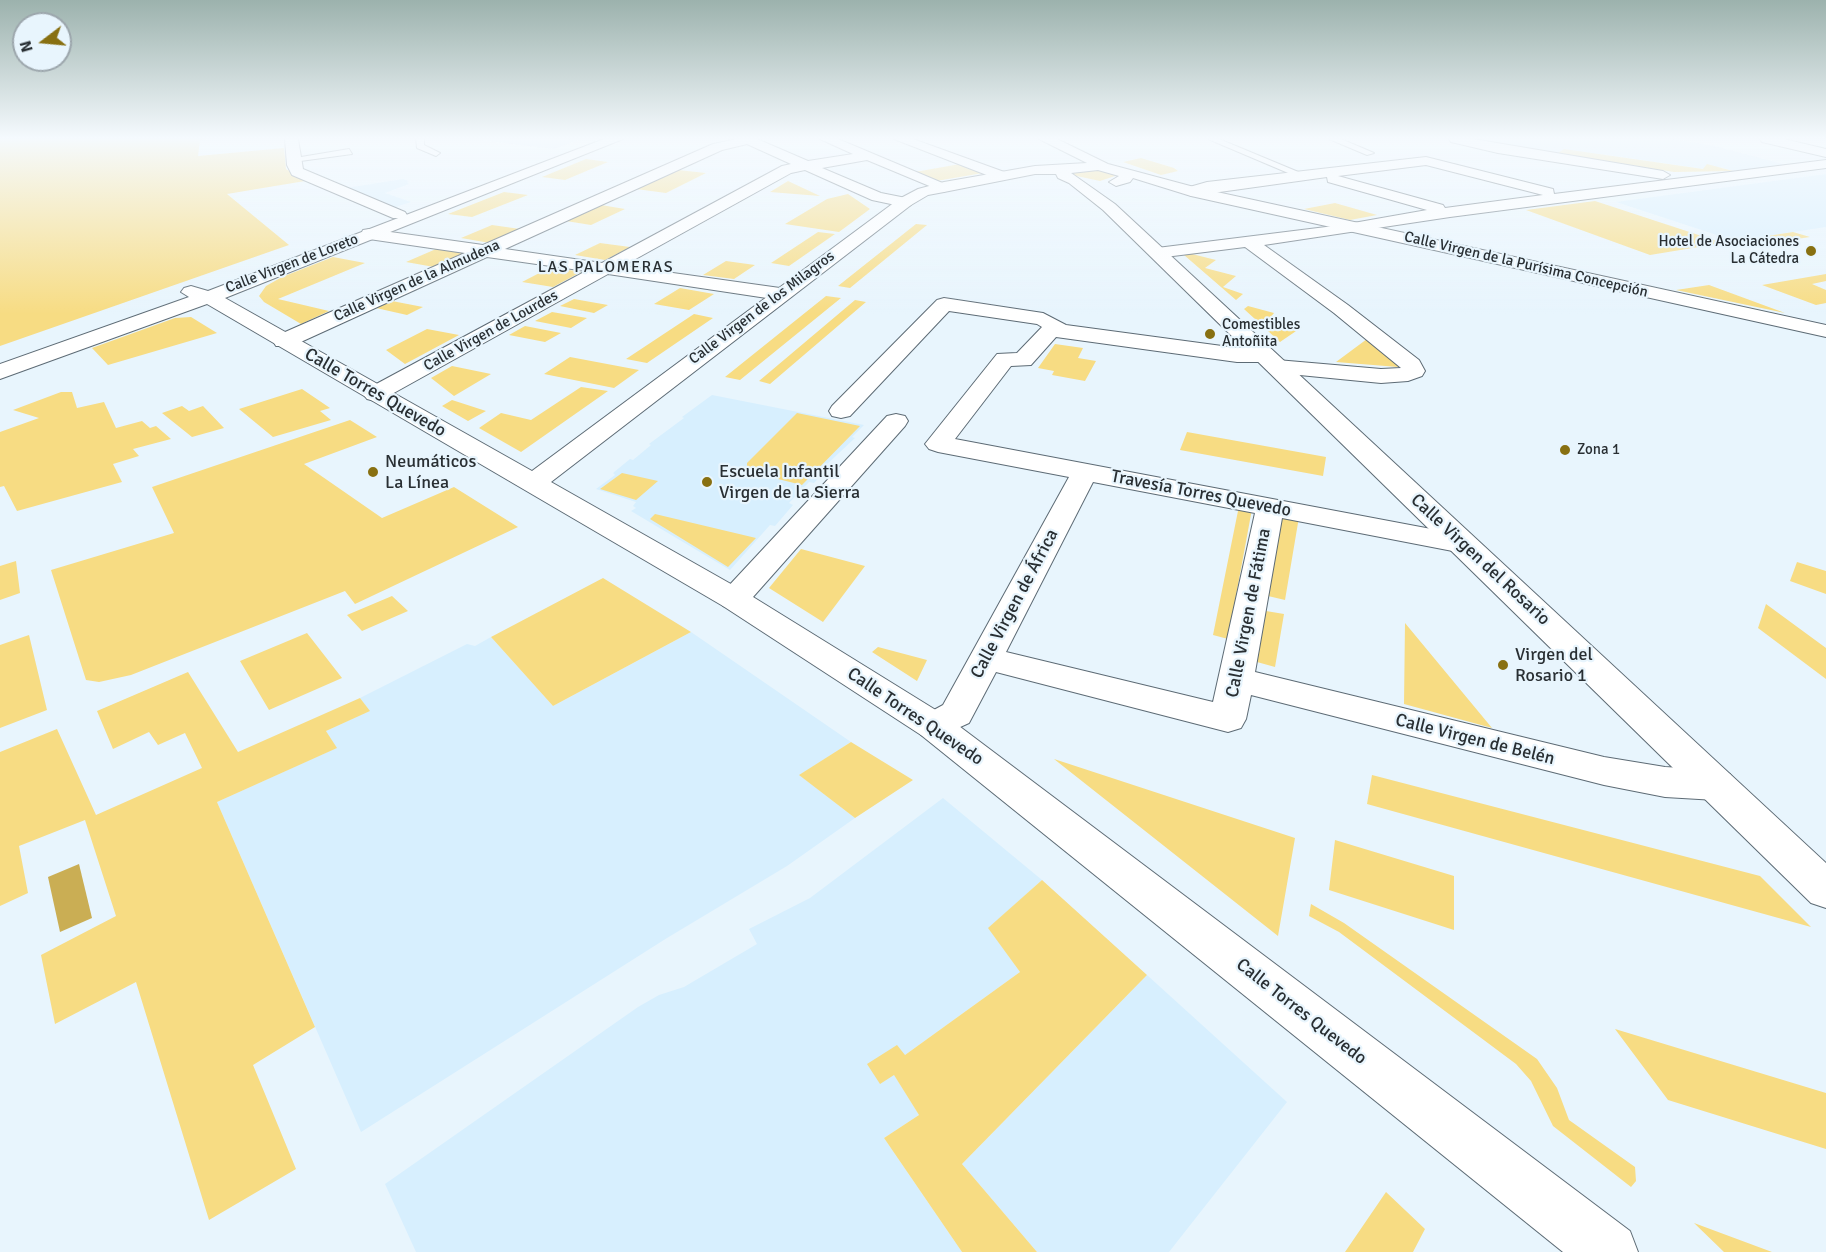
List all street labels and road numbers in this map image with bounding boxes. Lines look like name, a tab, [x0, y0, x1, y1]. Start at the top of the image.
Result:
street label: Calle Virgen de la Purísima Concepción	[1402, 228, 1650, 302]
street label: Calle Virgen de Loreto	[223, 230, 361, 298]
street label: Calle Virgen de la Almudena	[331, 236, 503, 326]
street label: Calle Virgen de los Milagros	[686, 247, 838, 369]
street label: Calle Virgen de Lourdes	[421, 287, 561, 375]
street label: Calle Torres Quevedo	[300, 344, 450, 442]
street label: Travesía Torres Quevedo	[1109, 466, 1293, 522]
street label: Calle Virgen del Rosario	[1406, 490, 1554, 630]
street label: Calle Virgen de África	[966, 526, 1064, 682]
street label: Calle Virgen de Fátima	[1222, 527, 1276, 699]
street label: Calle Torres Quevedo	[843, 663, 987, 771]
street label: Calle Virgen de Belén	[1393, 710, 1557, 770]
street label: Calle Torres Quevedo	[1231, 954, 1371, 1070]

